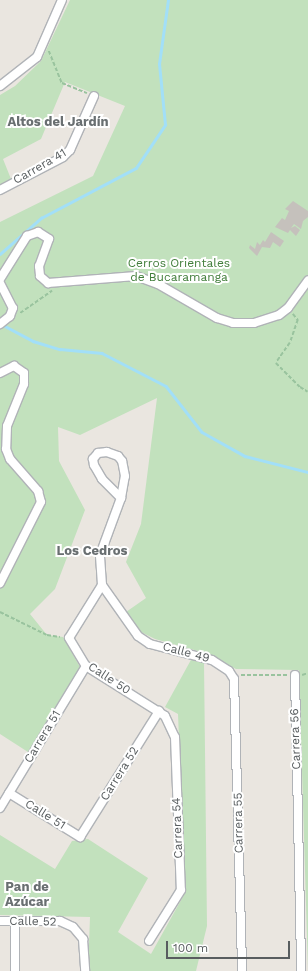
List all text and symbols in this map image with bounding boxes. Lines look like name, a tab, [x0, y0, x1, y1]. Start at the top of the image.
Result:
district label: Altos del Jardín	[7, 114, 109, 130]
street label: Carrera 41	[11, 146, 69, 188]
park label: Cerros Orientales de Bucaramanga	[128, 257, 230, 285]
district label: Los Cedros	[57, 543, 127, 559]
street label: Calle 49	[161, 640, 211, 666]
street label: Calle 50	[85, 660, 133, 698]
street label: Carrera 51	[22, 708, 64, 766]
street label: Carrera 56	[288, 708, 304, 770]
street label: Carrera 52	[98, 744, 142, 804]
street label: Carrera 55	[231, 792, 247, 854]
street label: Calle 51	[22, 797, 68, 833]
street label: Carrera 54	[170, 797, 186, 859]
district label: Pan de Azúcar	[5, 880, 49, 911]
street label: Calle 52	[9, 914, 57, 930]
scale bar	[168, 933, 292, 959]
text: 100 m	[173, 941, 208, 955]

